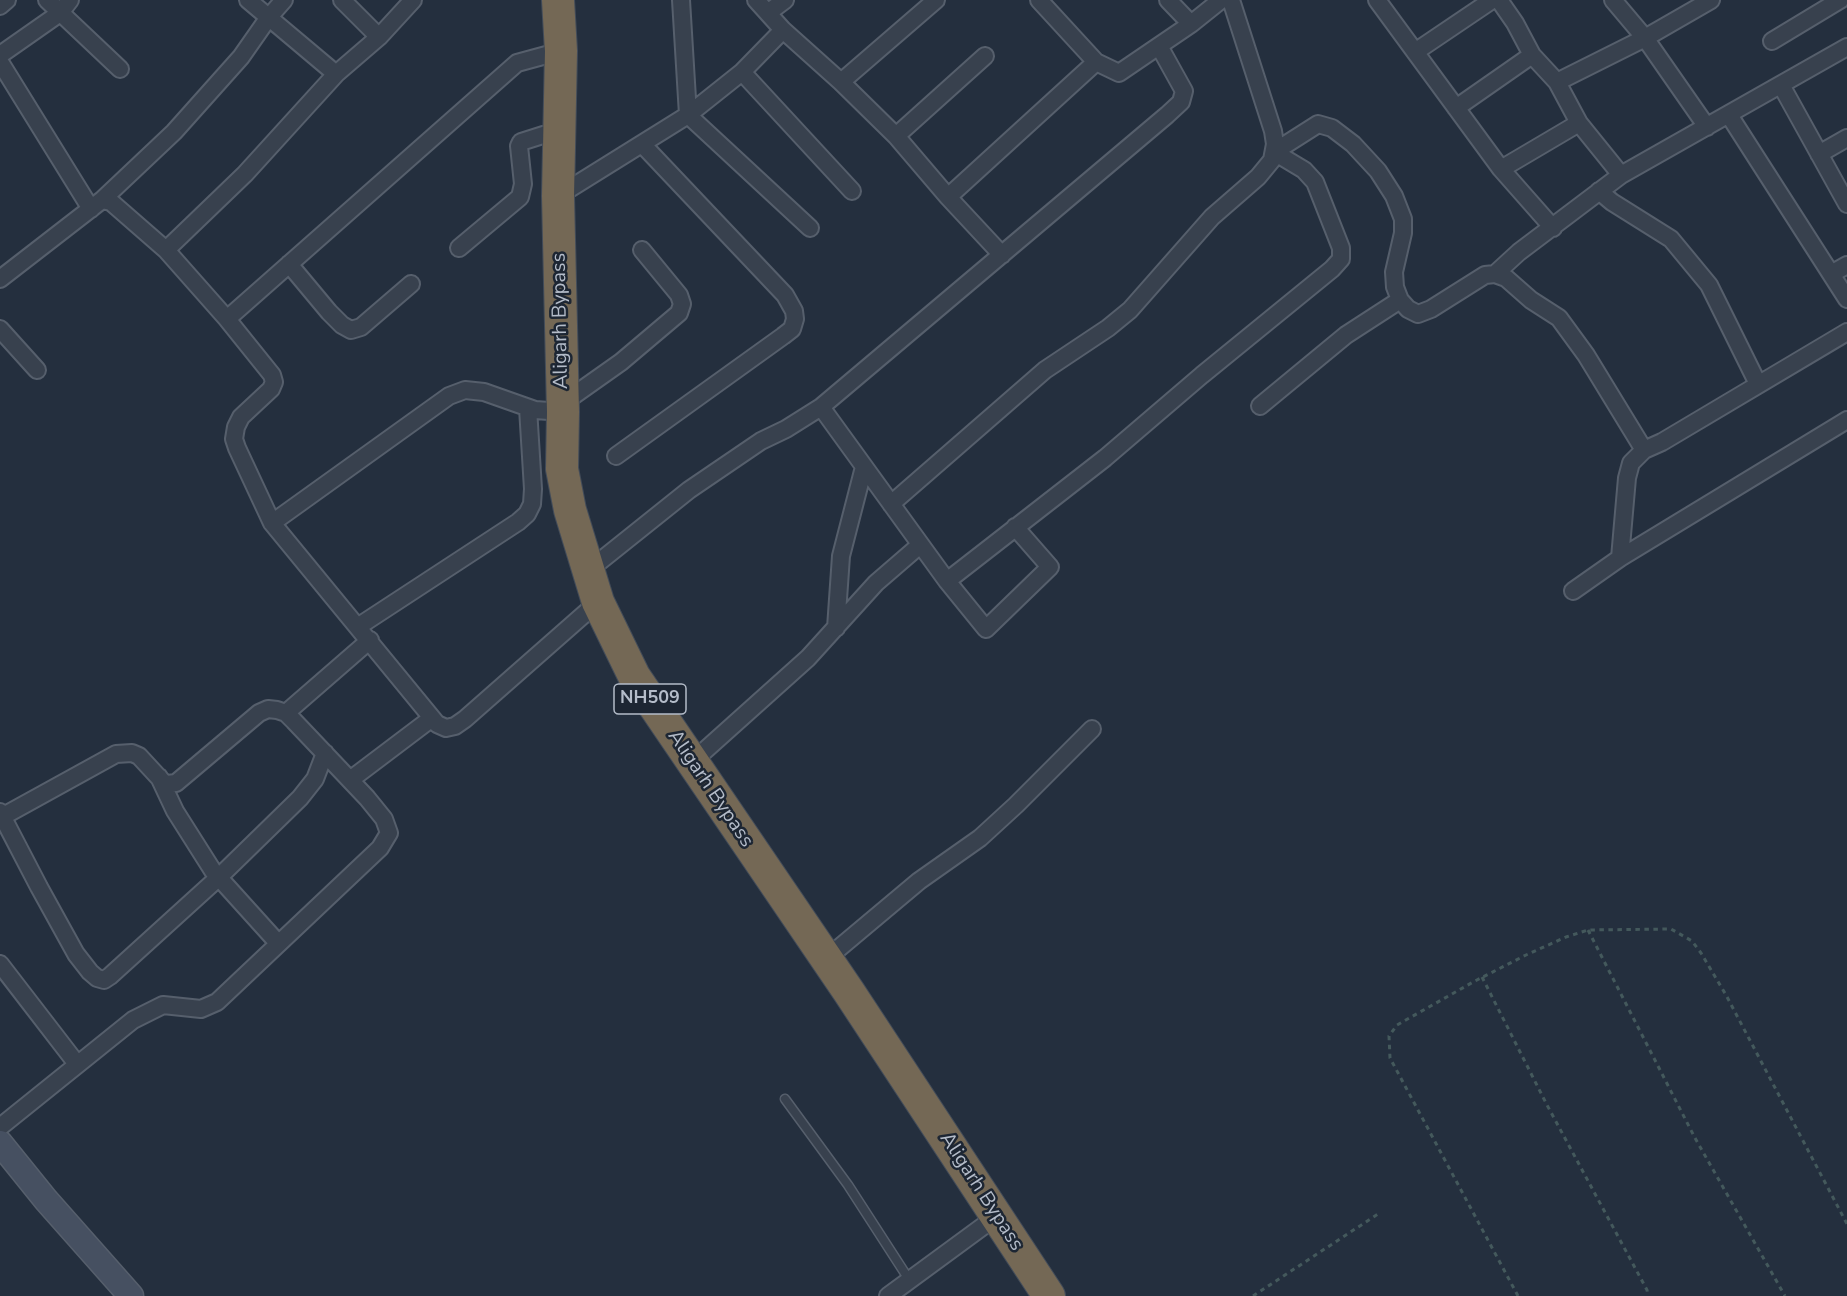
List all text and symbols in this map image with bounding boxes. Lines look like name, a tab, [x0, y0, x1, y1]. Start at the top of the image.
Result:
street label: Aligarh Bypass	[548, 253, 574, 389]
road number: NH509	[614, 684, 686, 714]
street label: Aligarh Bypass	[662, 726, 758, 852]
street label: Aligarh Bypass	[934, 1128, 1028, 1256]

